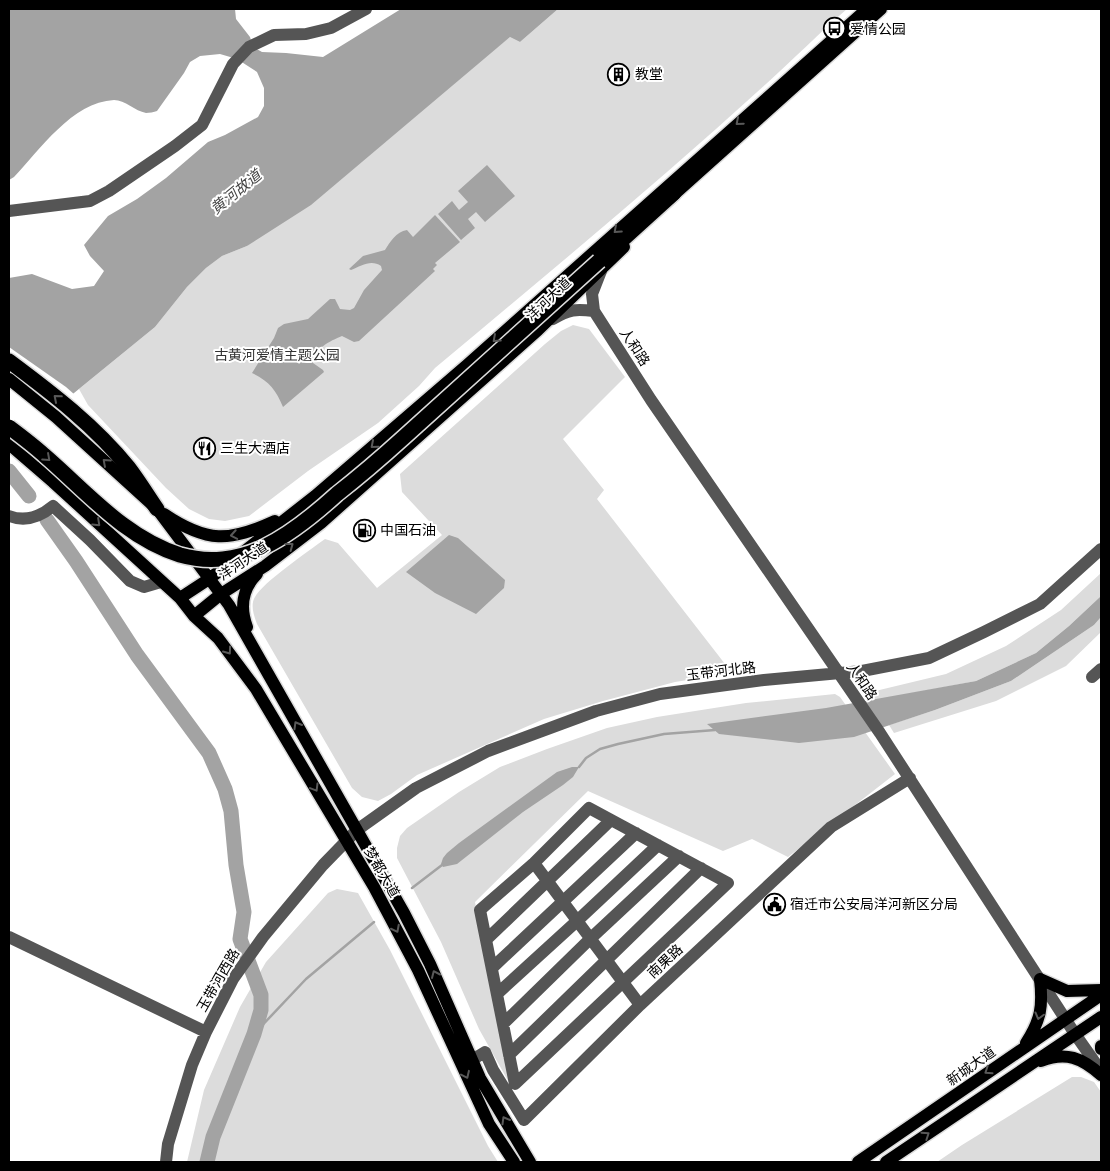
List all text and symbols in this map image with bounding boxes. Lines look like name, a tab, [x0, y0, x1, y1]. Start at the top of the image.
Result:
bus stop icon: 爱情公园	[822, 17, 846, 41]
place label: 爱情公园	[850, 20, 906, 38]
building icon: 教堂	[607, 62, 631, 86]
place label: 教堂	[635, 65, 663, 83]
one-way arrow	[735, 116, 744, 125]
water label: 黄河故道	[206, 164, 267, 218]
one-way arrow	[614, 224, 623, 233]
street label: 洋河大道	[521, 273, 575, 325]
street label: 人和路	[616, 324, 654, 370]
one-way arrow	[493, 333, 502, 342]
park label: 古黄河爱情主题公园	[214, 346, 340, 364]
one-way arrow	[54, 395, 63, 404]
restaurant icon: 三生大酒店	[192, 436, 216, 460]
place label: 三生大酒店	[220, 439, 290, 457]
one-way arrow	[370, 440, 379, 449]
one-way arrow	[41, 452, 50, 461]
one-way arrow	[103, 459, 112, 468]
one-way arrow	[92, 517, 101, 526]
fuel station icon: 中国石油	[352, 518, 376, 542]
place label: 中国石油	[380, 521, 436, 539]
one-way arrow	[230, 530, 239, 540]
street label: 洋河大道	[215, 538, 271, 584]
one-way arrow	[284, 544, 293, 552]
one-way arrow	[222, 645, 231, 655]
street label: 玉带河北路	[685, 658, 757, 684]
street label: 人和路	[843, 659, 881, 703]
one-way arrow	[294, 721, 304, 730]
one-way arrow	[308, 782, 318, 791]
street label: 梦都大道	[360, 843, 404, 901]
public building icon: 宿迁市公安局洋河新区分局	[762, 892, 786, 916]
place label: 宿迁市公安局洋河新区分局	[790, 895, 958, 913]
one-way arrow	[390, 923, 400, 932]
street label: 南果路	[644, 940, 686, 982]
street label: 玉带河西路	[193, 945, 243, 1015]
one-way arrow	[430, 970, 441, 979]
one-way arrow	[1034, 1011, 1045, 1020]
street label: 新城大道	[943, 1043, 999, 1089]
one-way arrow	[985, 1065, 994, 1074]
one-way arrow	[460, 1070, 471, 1079]
one-way arrow	[501, 1117, 511, 1126]
one-way arrow	[920, 1132, 930, 1141]

